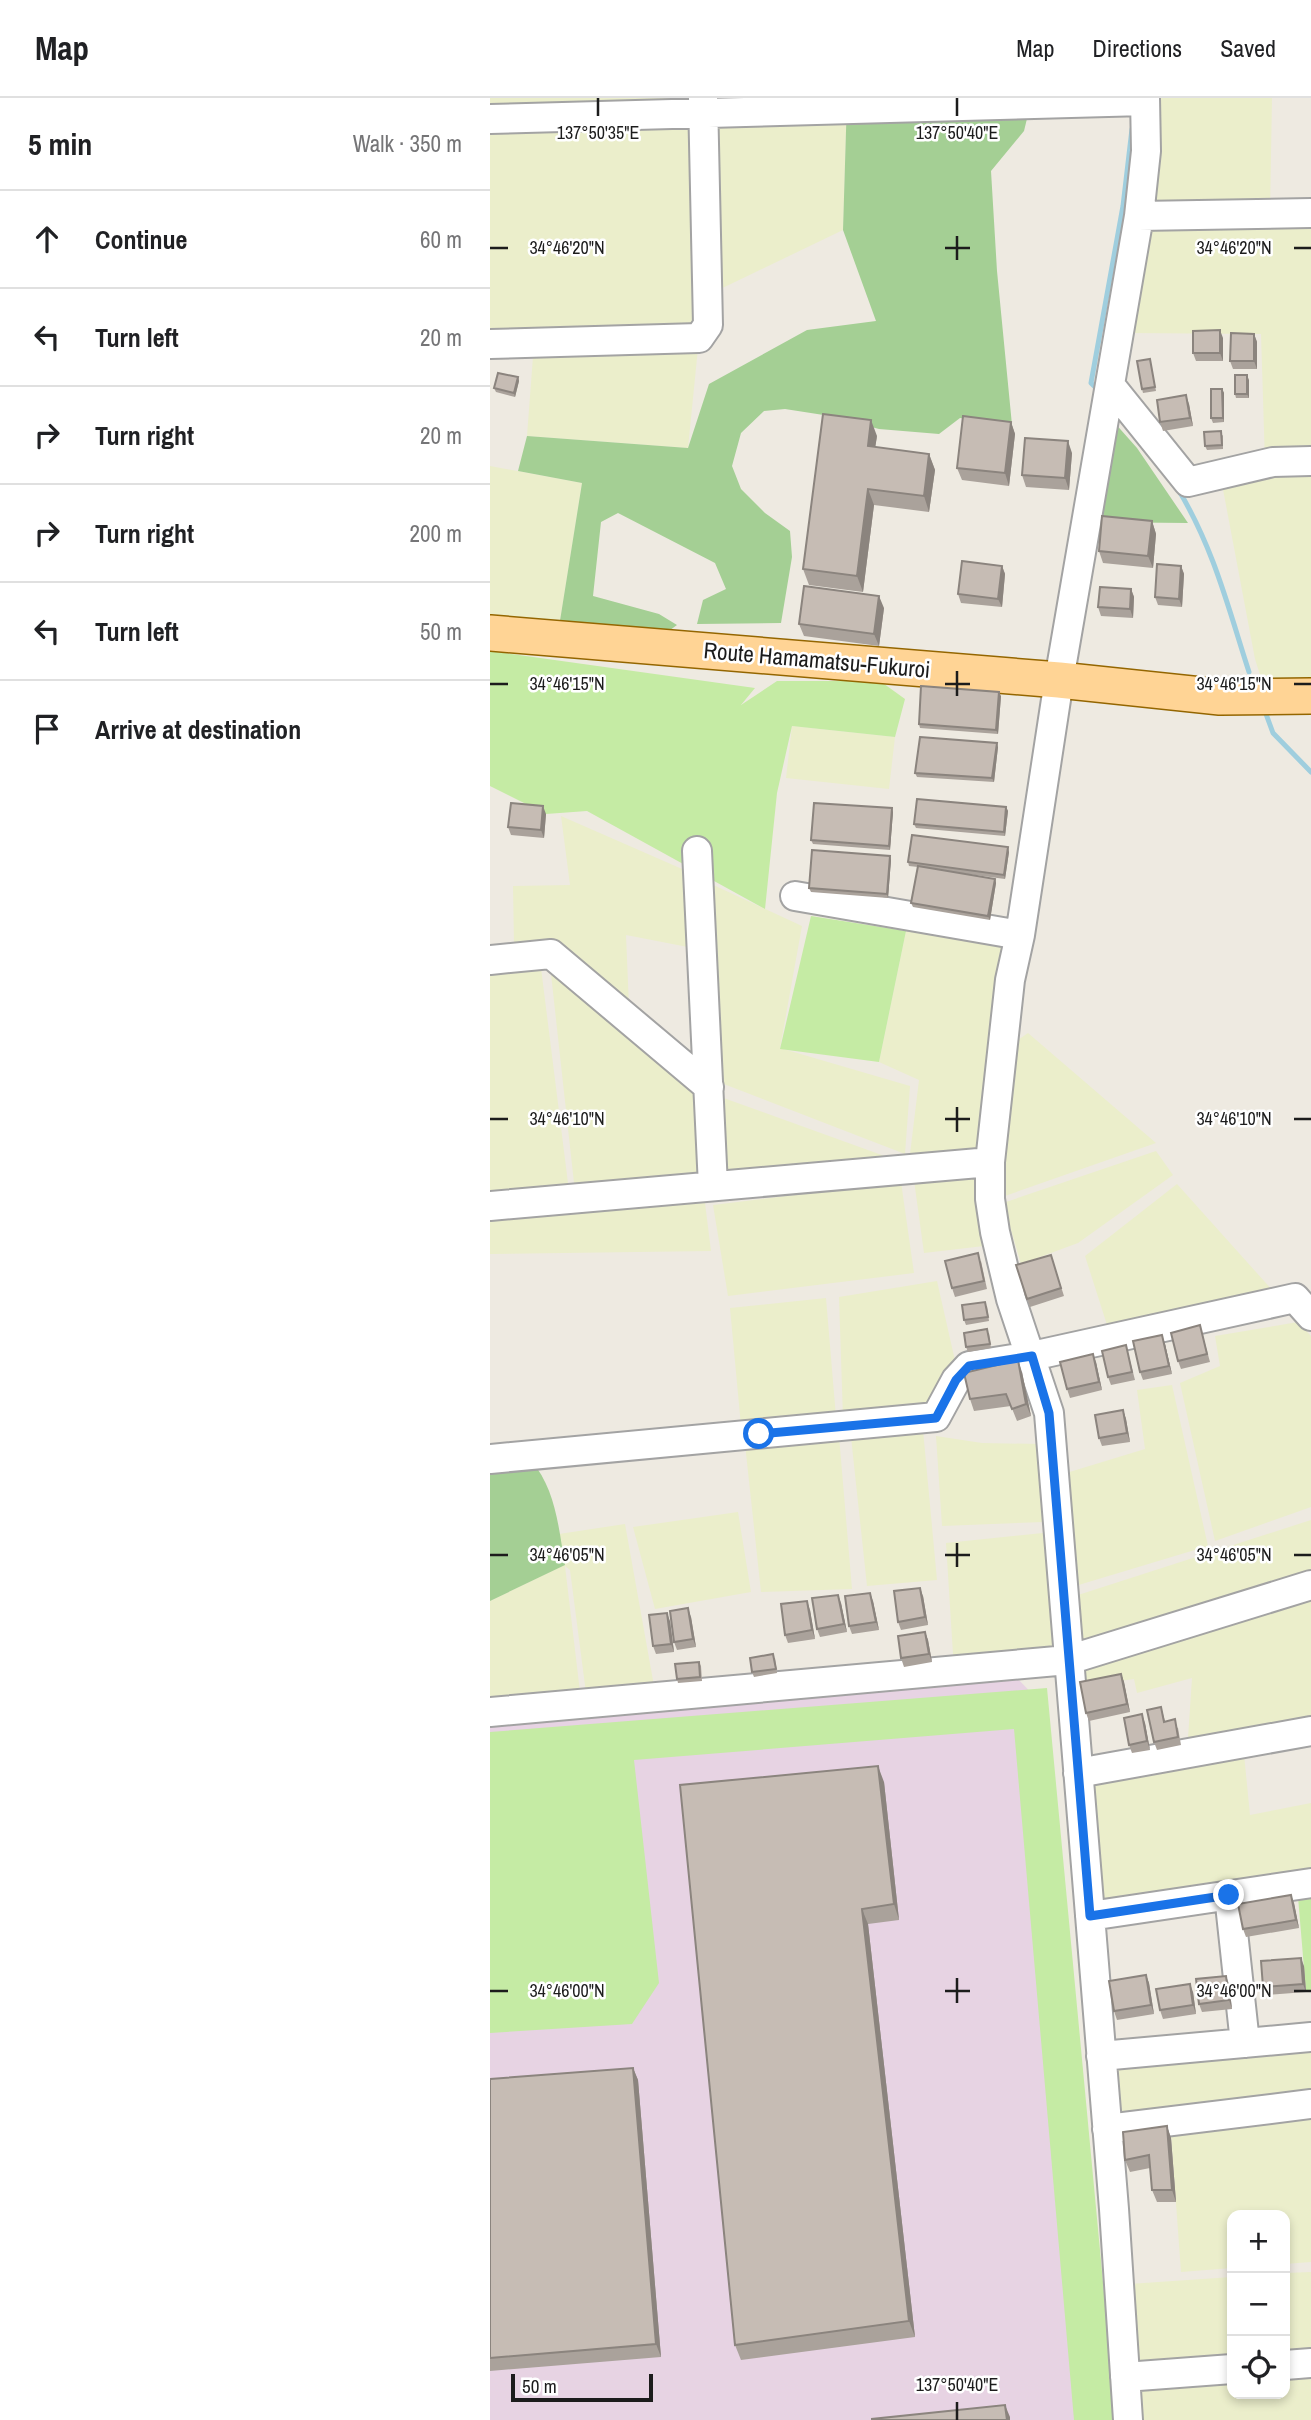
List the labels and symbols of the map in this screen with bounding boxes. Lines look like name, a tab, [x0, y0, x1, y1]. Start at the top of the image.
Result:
text: 137°50'35"E	[557, 120, 639, 145]
text: 137°50'40"E	[916, 120, 998, 145]
text: 34°46'20"N	[529, 235, 605, 260]
text: 34°46'20"N	[1196, 235, 1272, 260]
street label: Route Hamamatsu-Fukuroi	[702, 634, 932, 685]
text: 34°46'15"N	[529, 671, 605, 696]
text: 34°46'15"N	[1196, 671, 1272, 696]
text: 34°46'10"N	[529, 1106, 605, 1131]
text: 34°46'10"N	[1196, 1106, 1272, 1131]
route start	[743, 1418, 774, 1449]
text: 34°46'05"N	[529, 1542, 605, 1567]
text: 34°46'05"N	[1196, 1542, 1272, 1567]
route end	[1213, 1879, 1244, 1910]
text: 34°46'00"N	[529, 1978, 605, 2003]
text: 34°46'00"N	[1196, 1978, 1272, 2003]
scale bar	[511, 2371, 653, 2403]
text: 137°50'40"E	[916, 2372, 998, 2397]

